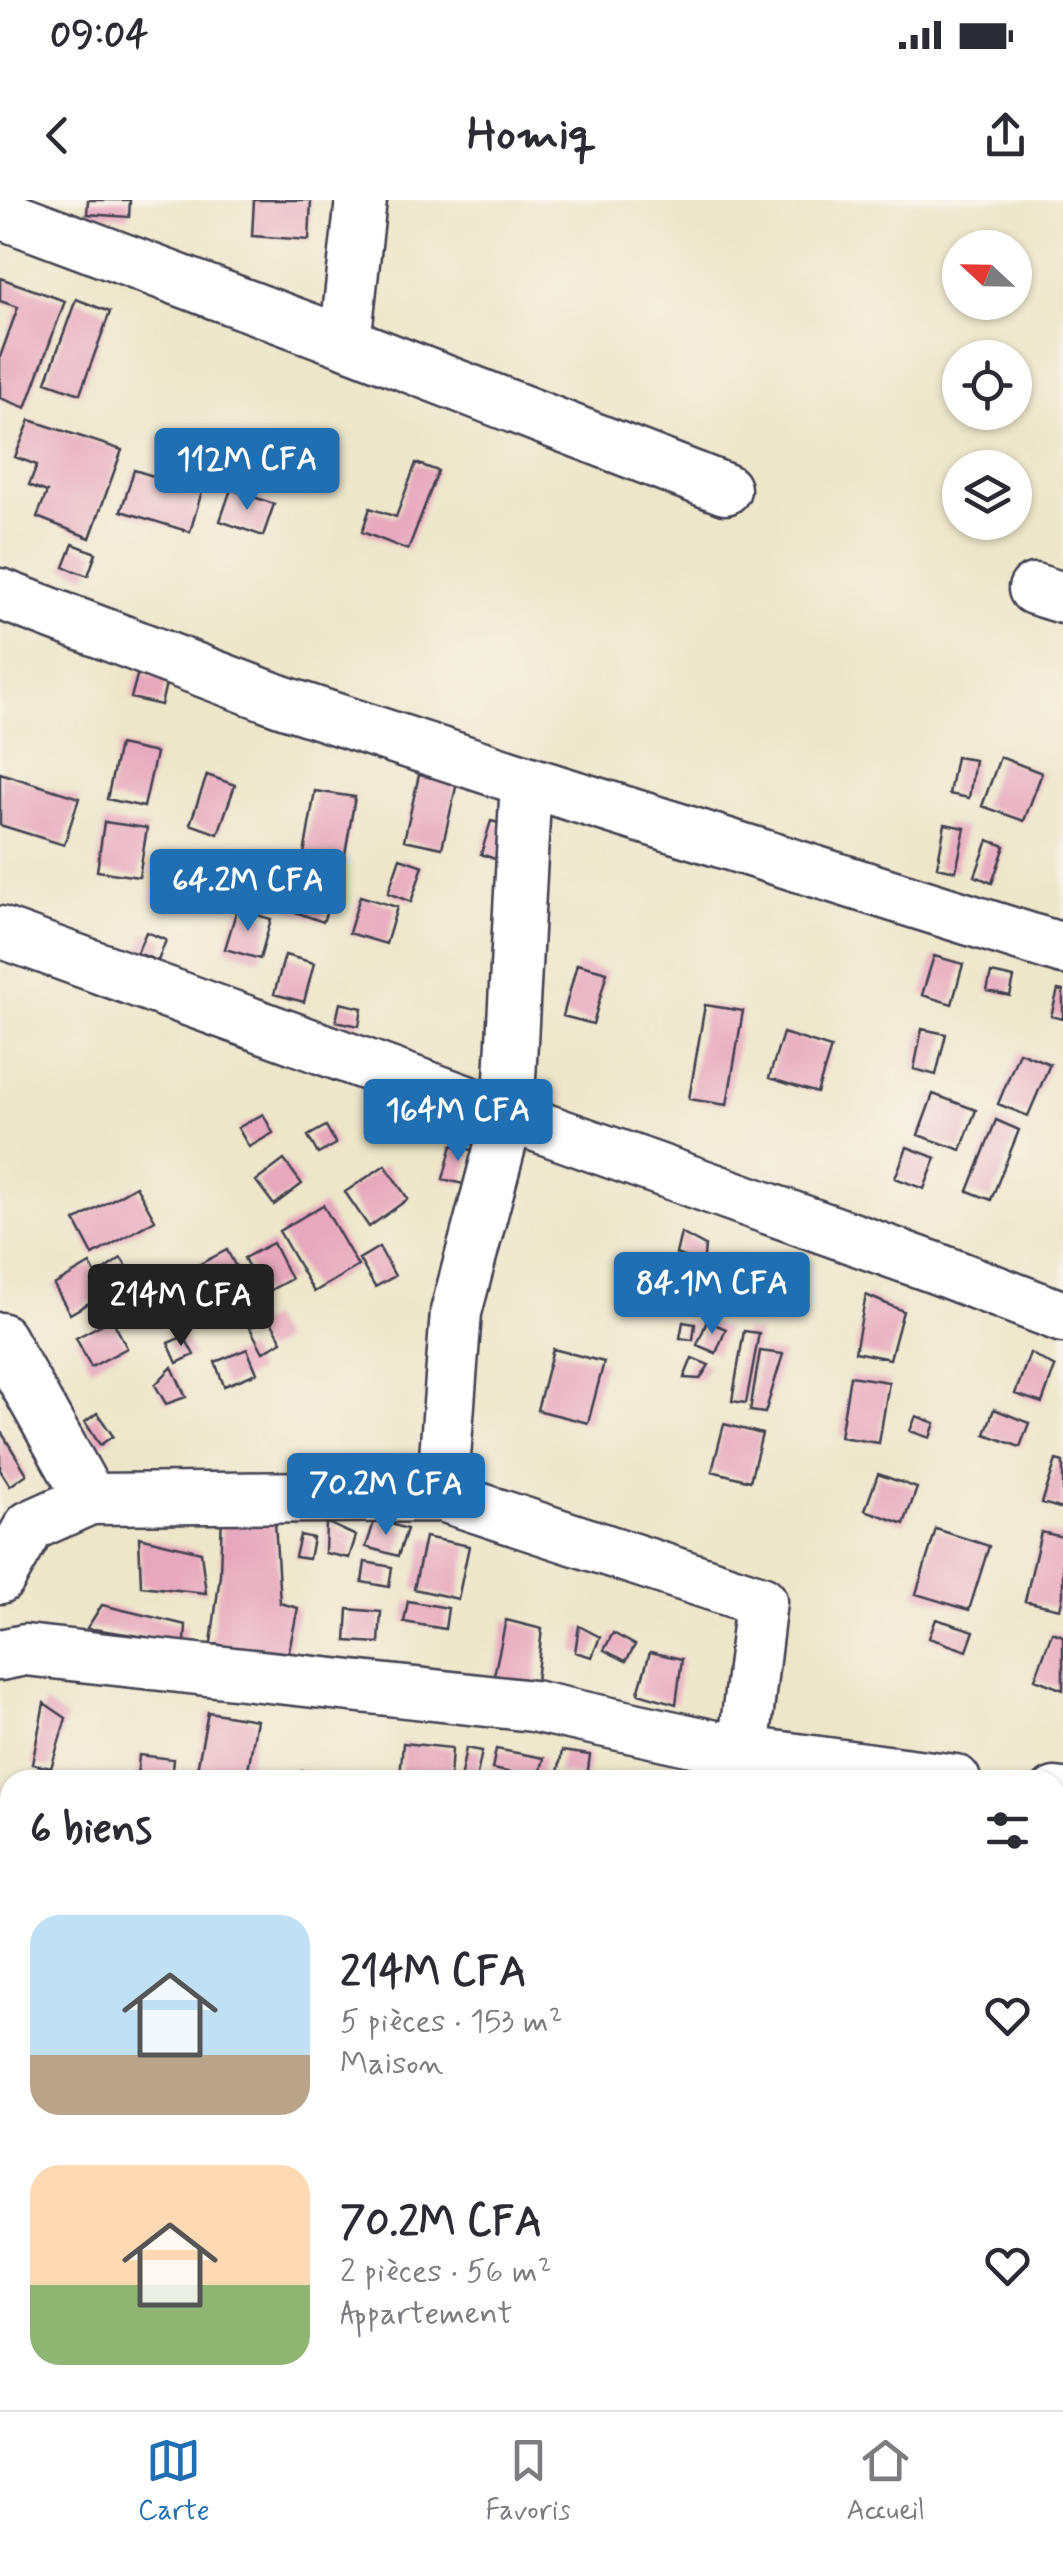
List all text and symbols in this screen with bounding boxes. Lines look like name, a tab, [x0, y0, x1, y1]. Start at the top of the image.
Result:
text: 09:04	[50, 11, 148, 60]
text: Homiq	[467, 106, 596, 165]
icon: back	[30, 108, 85, 163]
icon: share	[978, 108, 1033, 163]
north arrow	[942, 230, 1032, 320]
map controls	[942, 230, 1032, 540]
button: locate	[942, 340, 1032, 430]
pin: 112M CFA	[144, 428, 350, 513]
text: 112M CFA	[176, 439, 318, 481]
button: layers	[942, 450, 1032, 540]
pin: 64.2M CFA	[134, 849, 362, 934]
text: 64.2M CFA	[172, 860, 324, 902]
pin: 164M CFA	[355, 1079, 561, 1164]
text: 164M CFA	[386, 1090, 530, 1132]
pin: 84.1M CFA	[598, 1252, 826, 1337]
text: 84.1M CFA	[636, 1263, 788, 1305]
pin: 214M CFA	[78, 1264, 284, 1349]
text: 214M CFA	[110, 1275, 252, 1317]
pin: 70.2M CFA	[272, 1453, 500, 1538]
text: 70.2M CFA	[309, 1464, 463, 1506]
text: 6 biens	[30, 1803, 152, 1858]
icon: filters	[980, 1803, 1035, 1858]
text: 214M CFA	[340, 1946, 527, 2001]
icon: home	[110, 1955, 230, 2075]
icon: heart	[980, 1988, 1035, 2043]
text: 5 pièces · 153 m²	[340, 2001, 563, 2043]
text: Maison	[340, 2043, 444, 2085]
text: 70.2M CFA	[340, 2196, 542, 2251]
icon: home	[110, 2205, 230, 2325]
icon: heart	[980, 2238, 1035, 2293]
text: 2 pièces · 56 m²	[340, 2251, 552, 2293]
text: Appartement	[340, 2293, 513, 2335]
tab: Carte	[138, 2433, 210, 2530]
tab: Favoris	[486, 2433, 571, 2530]
tab: Accueil	[846, 2433, 925, 2530]

